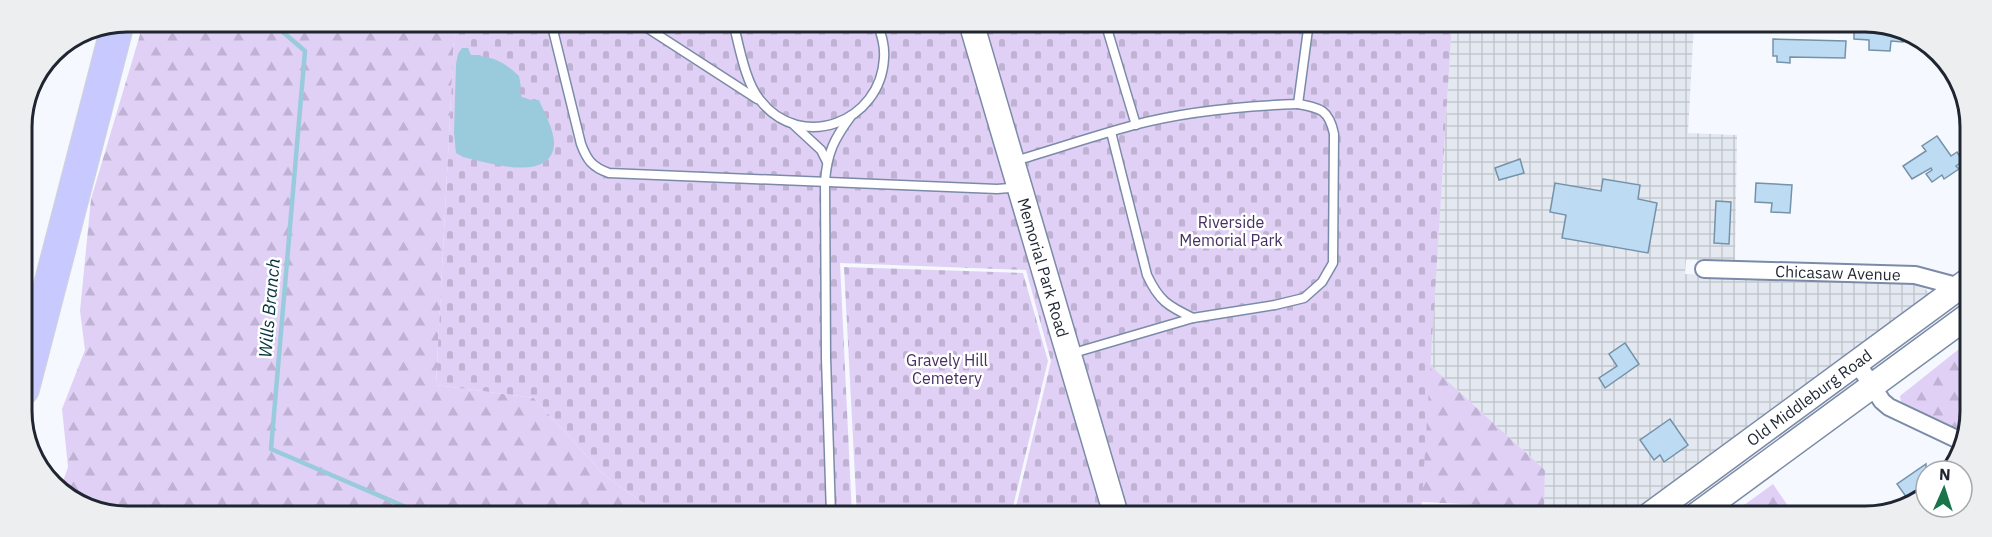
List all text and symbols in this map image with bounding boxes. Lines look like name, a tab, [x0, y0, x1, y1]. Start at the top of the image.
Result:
street label: Memorial Park Road	[1013, 196, 1073, 340]
park label: Riverside Memorial Park	[1179, 212, 1283, 250]
water label: Wills Branch	[253, 257, 285, 359]
street label: Chicasaw Avenue	[1775, 261, 1901, 285]
street label: Old Middleburg Road	[1743, 345, 1876, 450]
park label: Gravely Hill Cemetery	[906, 350, 988, 388]
north arrow	[1914, 459, 1974, 519]
text: N	[1938, 464, 1951, 484]

